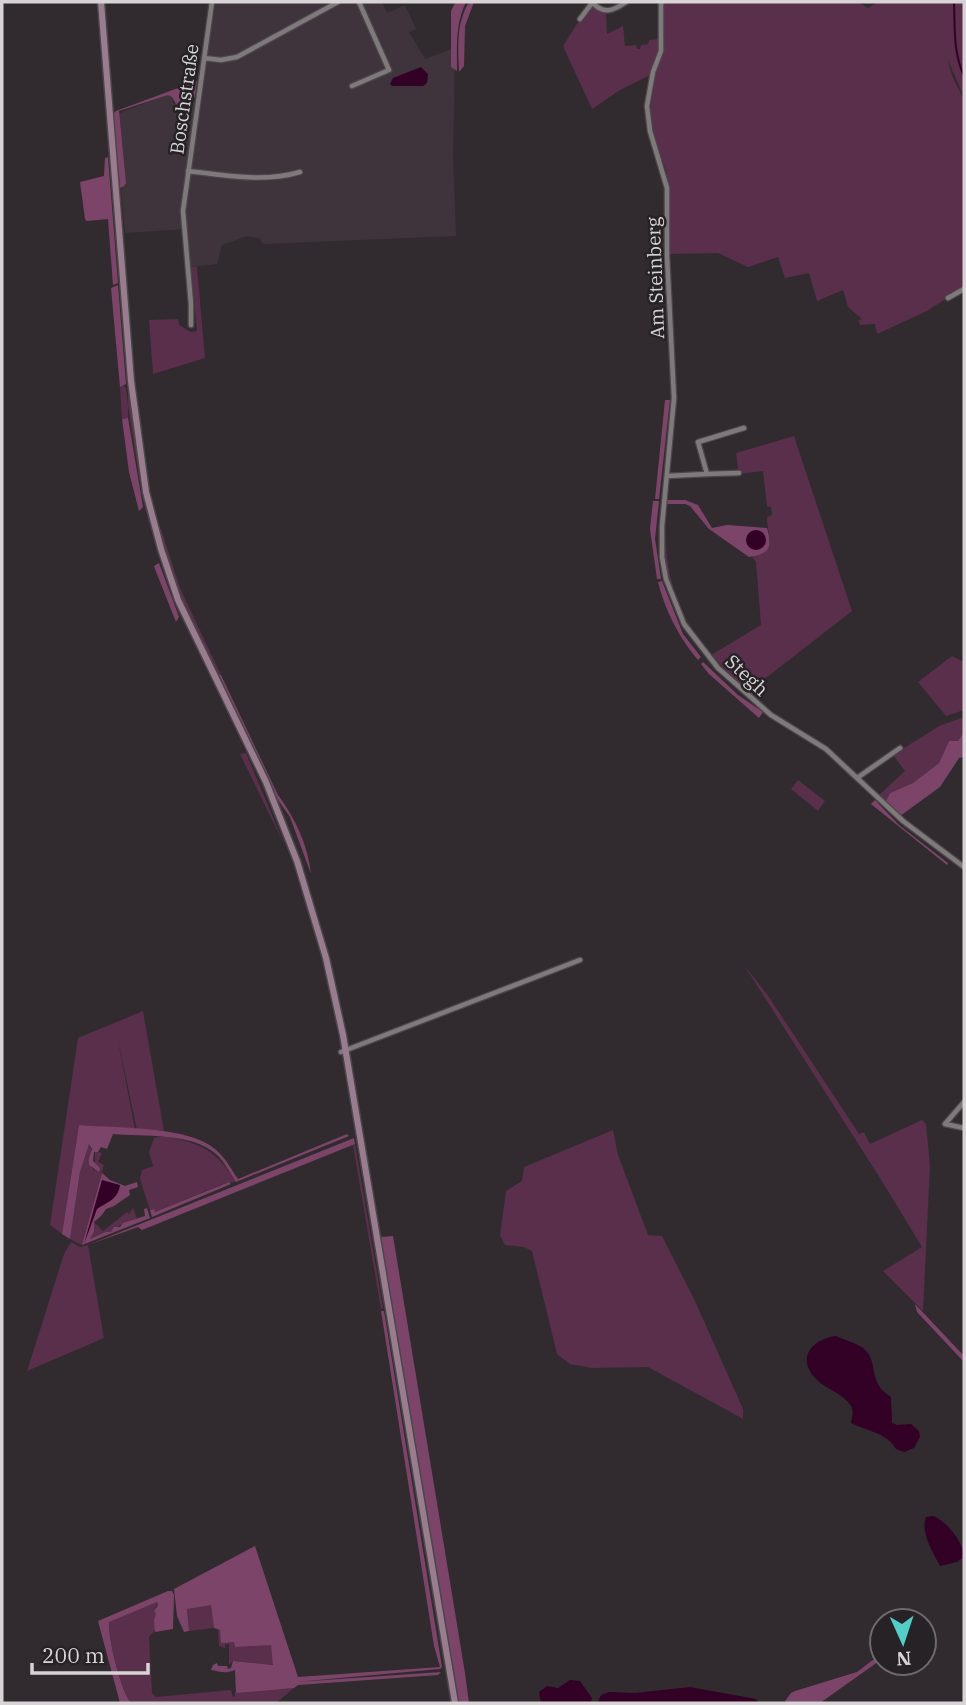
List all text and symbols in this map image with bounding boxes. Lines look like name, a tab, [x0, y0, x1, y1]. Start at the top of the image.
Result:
street label: Boschstraße	[164, 42, 204, 156]
street label: Am Steinberg	[641, 216, 669, 339]
street label: Stegh	[720, 649, 774, 701]
north arrow	[868, 1607, 938, 1677]
scale bar	[32, 1632, 147, 1676]
text: 200 m	[42, 1641, 105, 1669]
text: N	[896, 1647, 912, 1671]

